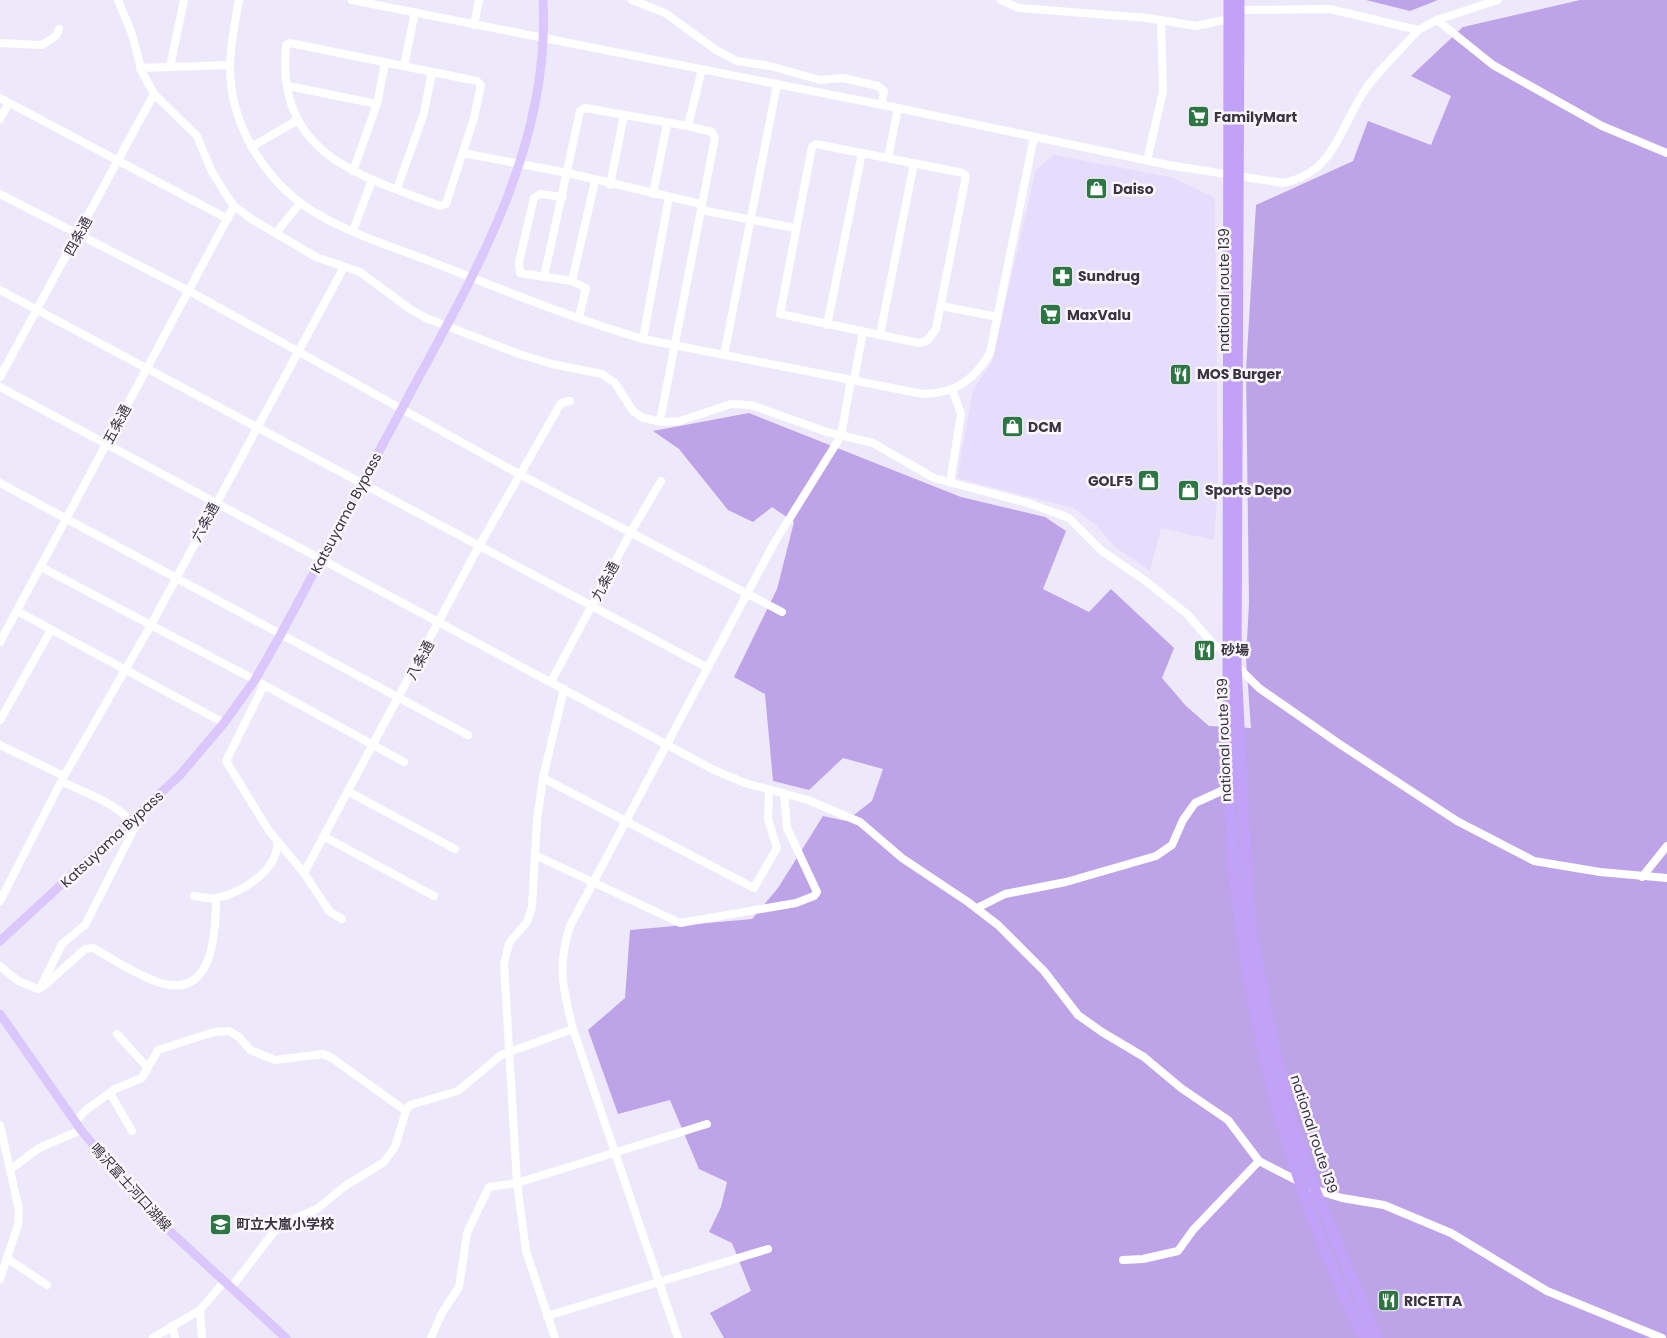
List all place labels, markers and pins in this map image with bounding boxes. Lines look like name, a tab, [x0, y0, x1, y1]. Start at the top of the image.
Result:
supermarket icon: FamilyMart	[1186, 105, 1210, 129]
place label: FamilyMart	[1214, 107, 1297, 127]
shop icon: Daiso	[1085, 177, 1109, 201]
place label: Daiso	[1113, 179, 1154, 199]
pharmacy icon: Sundrug	[1050, 264, 1074, 288]
place label: Sundrug	[1078, 266, 1140, 286]
supermarket icon: MaxValu	[1039, 303, 1063, 327]
place label: MaxValu	[1067, 305, 1131, 325]
restaurant icon: MOS Burger	[1169, 362, 1193, 386]
place label: MOS Burger	[1197, 364, 1281, 384]
shop icon: DCM	[1000, 415, 1024, 439]
place label: DCM	[1028, 417, 1062, 437]
shop icon: GOLF5	[1137, 469, 1161, 493]
place label: GOLF5	[1088, 471, 1133, 491]
shop icon: Sports Depo	[1177, 478, 1201, 502]
place label: Sports Depo	[1205, 480, 1292, 500]
restaurant icon: 砂場	[1193, 638, 1217, 662]
place label: 砂場	[1221, 640, 1249, 660]
school or university icon: 町立大嵐小学校	[208, 1212, 232, 1236]
place label: 町立大嵐小学校	[236, 1214, 334, 1234]
restaurant icon: RICETTA	[1376, 1289, 1400, 1313]
place label: RICETTA	[1404, 1291, 1463, 1311]

